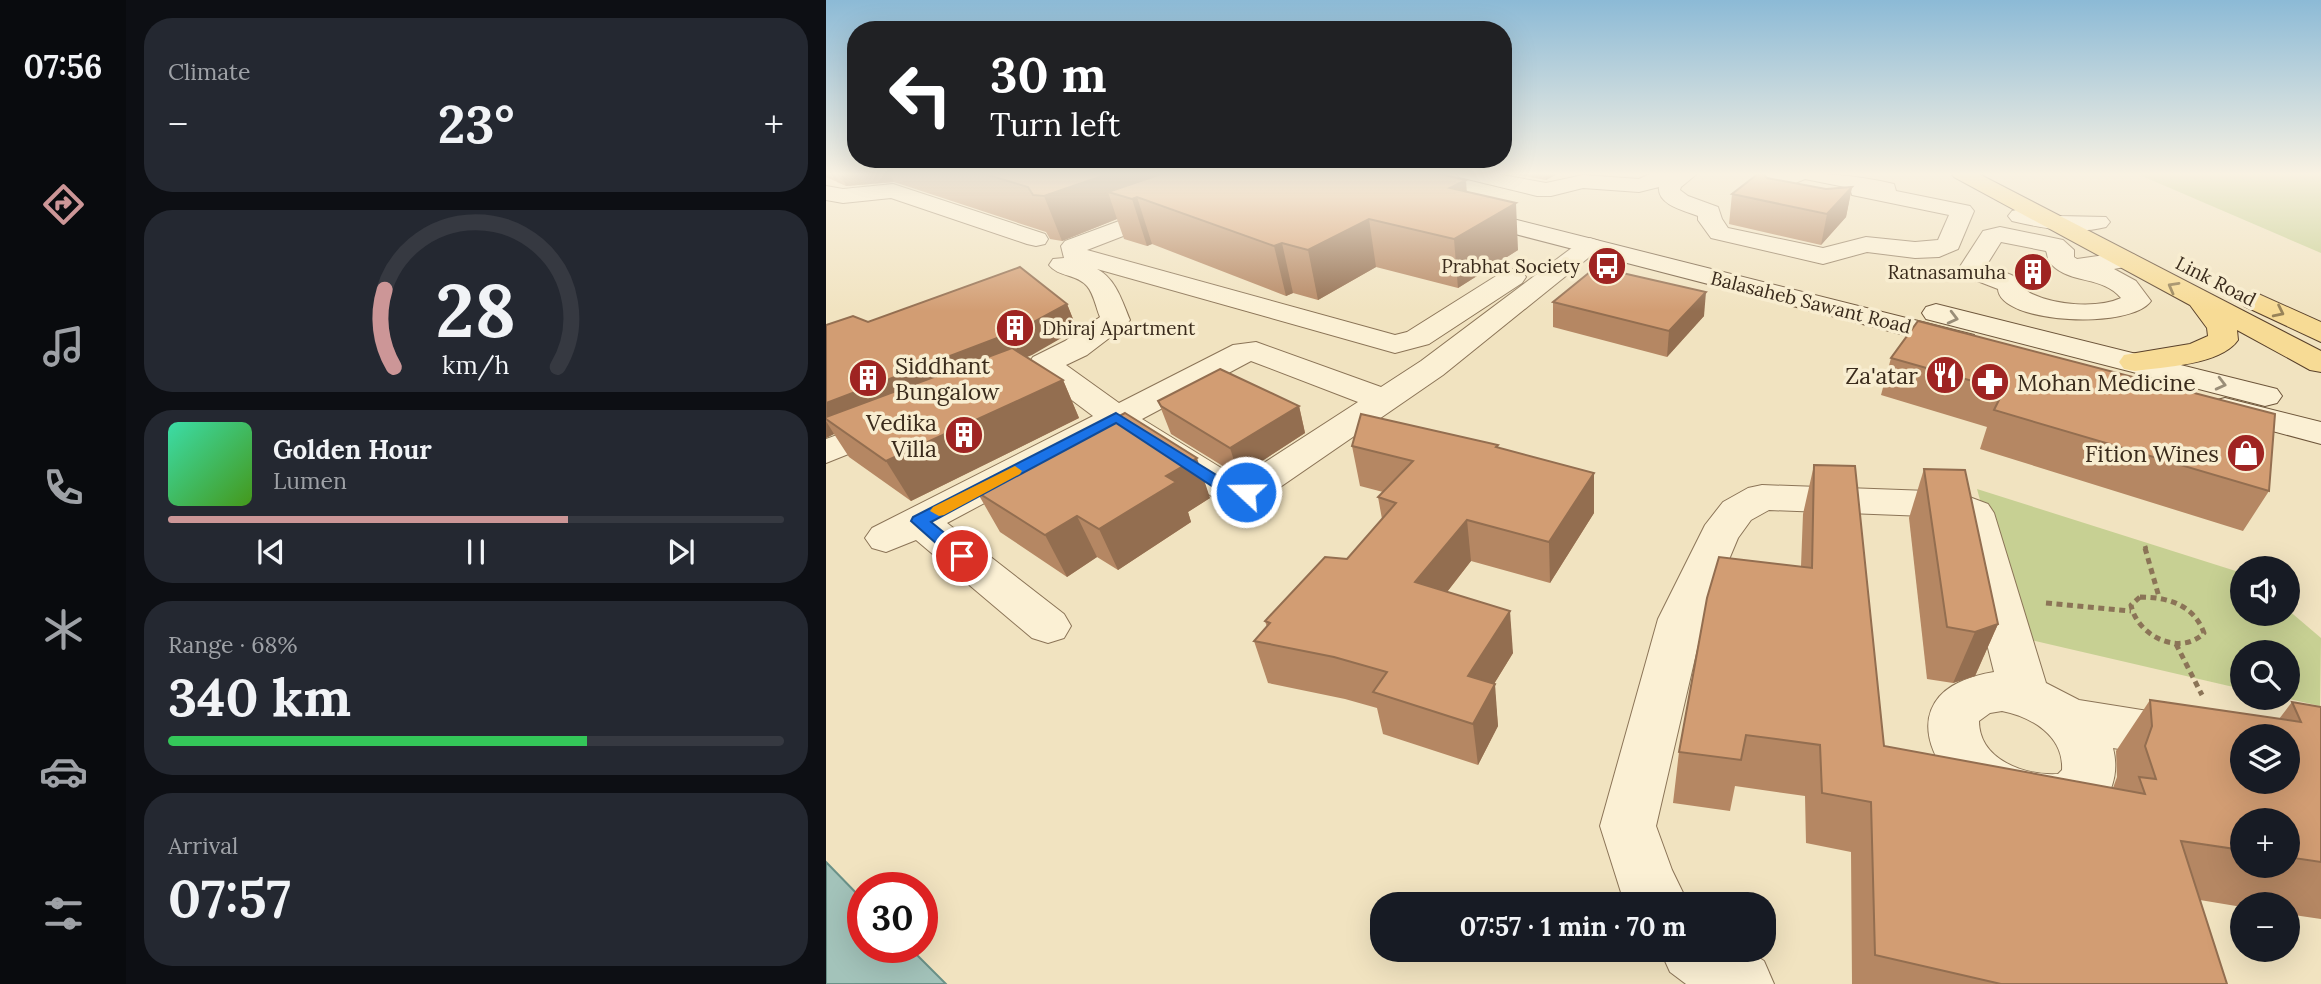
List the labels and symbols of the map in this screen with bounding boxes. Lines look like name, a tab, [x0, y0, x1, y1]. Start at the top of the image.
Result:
bus stop icon: Prabhat Society	[1586, 245, 1628, 287]
building icon: Ratnasamuha	[2012, 251, 2054, 293]
street label: Link Road	[2172, 251, 2260, 311]
place label: Prabhat Society	[1441, 254, 1580, 278]
place label: Ratnasamuha	[1888, 260, 2006, 284]
street label: Balasaheb Sawant Road	[1708, 265, 1914, 339]
one-way arrow	[2168, 282, 2181, 295]
one-way arrow	[2272, 304, 2284, 318]
building icon: Dhiraj Apartment	[994, 307, 1036, 349]
one-way arrow	[1947, 309, 1959, 324]
place label: Dhiraj Apartment	[1042, 316, 1196, 340]
place label: Siddhant Bungalow	[895, 351, 1000, 406]
restaurant icon: Za'atar	[1924, 354, 1966, 396]
building icon: Siddhant Bungalow	[847, 357, 889, 399]
place label: Za'atar	[1845, 361, 1918, 390]
pharmacy icon: Mohan Medicine	[1969, 361, 2011, 403]
place label: Mohan Medicine	[2017, 368, 2196, 397]
one-way arrow	[2215, 376, 2227, 390]
place label: Vedika Villa	[865, 408, 937, 463]
building icon: Vedika Villa	[943, 414, 985, 456]
shop icon: Fition Wines	[2225, 432, 2267, 474]
place label: Fition Wines	[2085, 439, 2219, 468]
position arrow	[1209, 455, 1283, 529]
pin	[932, 526, 992, 586]
speed limit sign: 30	[847, 872, 938, 963]

